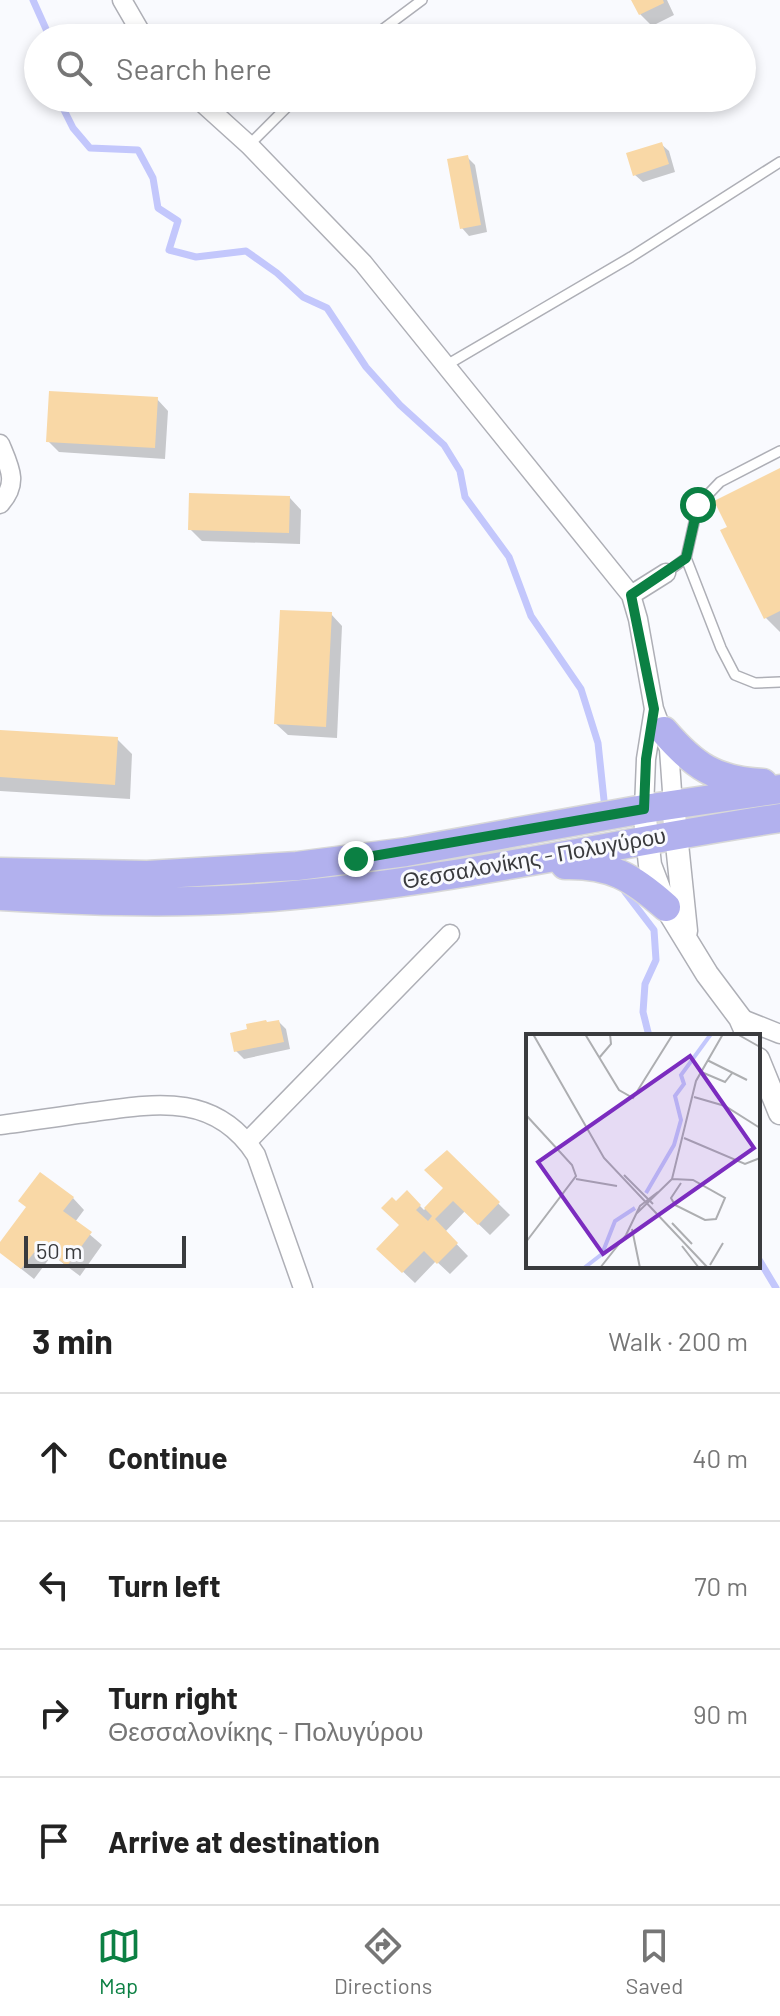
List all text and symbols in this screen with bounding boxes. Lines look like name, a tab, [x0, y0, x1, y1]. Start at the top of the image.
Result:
search box	[24, 24, 756, 112]
icon: search	[52, 46, 96, 90]
text: Search here	[116, 50, 272, 86]
route start	[680, 487, 716, 523]
street label: Θεσσαλονίκης - Πολυγύρου	[400, 821, 668, 894]
route end	[338, 841, 374, 877]
inset map	[526, 1034, 760, 1268]
scale bar	[24, 1232, 186, 1268]
text: 50 m	[36, 1237, 82, 1263]
text: 3 min	[32, 1320, 113, 1361]
text: Walk · 200 m	[608, 1325, 748, 1356]
icon: ahead	[32, 1435, 76, 1479]
text: Continue	[108, 1439, 228, 1475]
text: 40 m	[692, 1442, 748, 1473]
icon: left	[32, 1563, 76, 1607]
text: Turn left	[108, 1567, 221, 1603]
text: 70 m	[694, 1570, 748, 1601]
text: Turn right	[108, 1679, 238, 1715]
icon: right	[32, 1691, 76, 1735]
text: 90 m	[693, 1698, 748, 1729]
text: Θεσσαλονίκης - Πολυγύρου	[108, 1715, 423, 1746]
icon: arrive	[32, 1819, 76, 1863]
text: Arrive at destination	[108, 1823, 380, 1859]
tab: Map	[97, 1924, 141, 1998]
tab: Directions	[334, 1924, 432, 1998]
tab: Saved	[626, 1924, 683, 1998]

